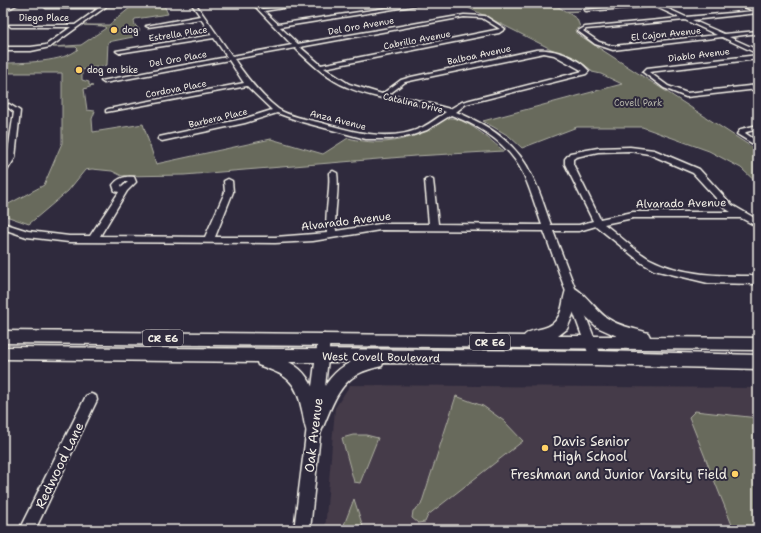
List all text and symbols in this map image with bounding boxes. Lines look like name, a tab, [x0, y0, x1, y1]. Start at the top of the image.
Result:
street label: Diego Place	[19, 12, 69, 24]
street label: Del Oro Avenue	[327, 14, 395, 38]
street label: Estrella Place	[148, 23, 208, 45]
place label: dog	[122, 24, 139, 36]
street label: El Cajon Avenue	[630, 24, 702, 44]
marker: dog	[109, 25, 119, 35]
street label: Cabrillo Avenue	[382, 28, 452, 52]
street label: Balboa Avenue	[446, 42, 512, 68]
street label: Diablo Avenue	[667, 45, 731, 65]
street label: Del Oro Place	[148, 48, 208, 70]
place label: dog on bike	[87, 64, 138, 76]
marker: dog on bike	[74, 65, 84, 75]
street label: Cordova Place	[145, 77, 207, 101]
street label: Catalina Drive	[382, 90, 444, 116]
park label: Covell Park	[614, 97, 662, 109]
street label: Barbera Place	[187, 105, 249, 131]
street label: Anza Avenue	[309, 107, 367, 133]
street label: Alvarado Avenue	[636, 195, 726, 212]
street label: Alvarado Avenue	[300, 209, 392, 234]
road number: CR E6	[143, 330, 183, 346]
road number: CR E6	[470, 334, 510, 350]
street label: West Covell Boulevard	[322, 349, 440, 366]
street label: Oak Avenue	[300, 397, 327, 473]
street label: Redwood Lane	[31, 419, 88, 511]
place label: Davis Senior High School	[553, 433, 630, 465]
marker: Davis Senior High School	[540, 443, 550, 453]
place label: Freshman and Junior Varsity Field	[510, 466, 727, 483]
marker: Freshman and Junior Varsity Field	[730, 469, 740, 479]

